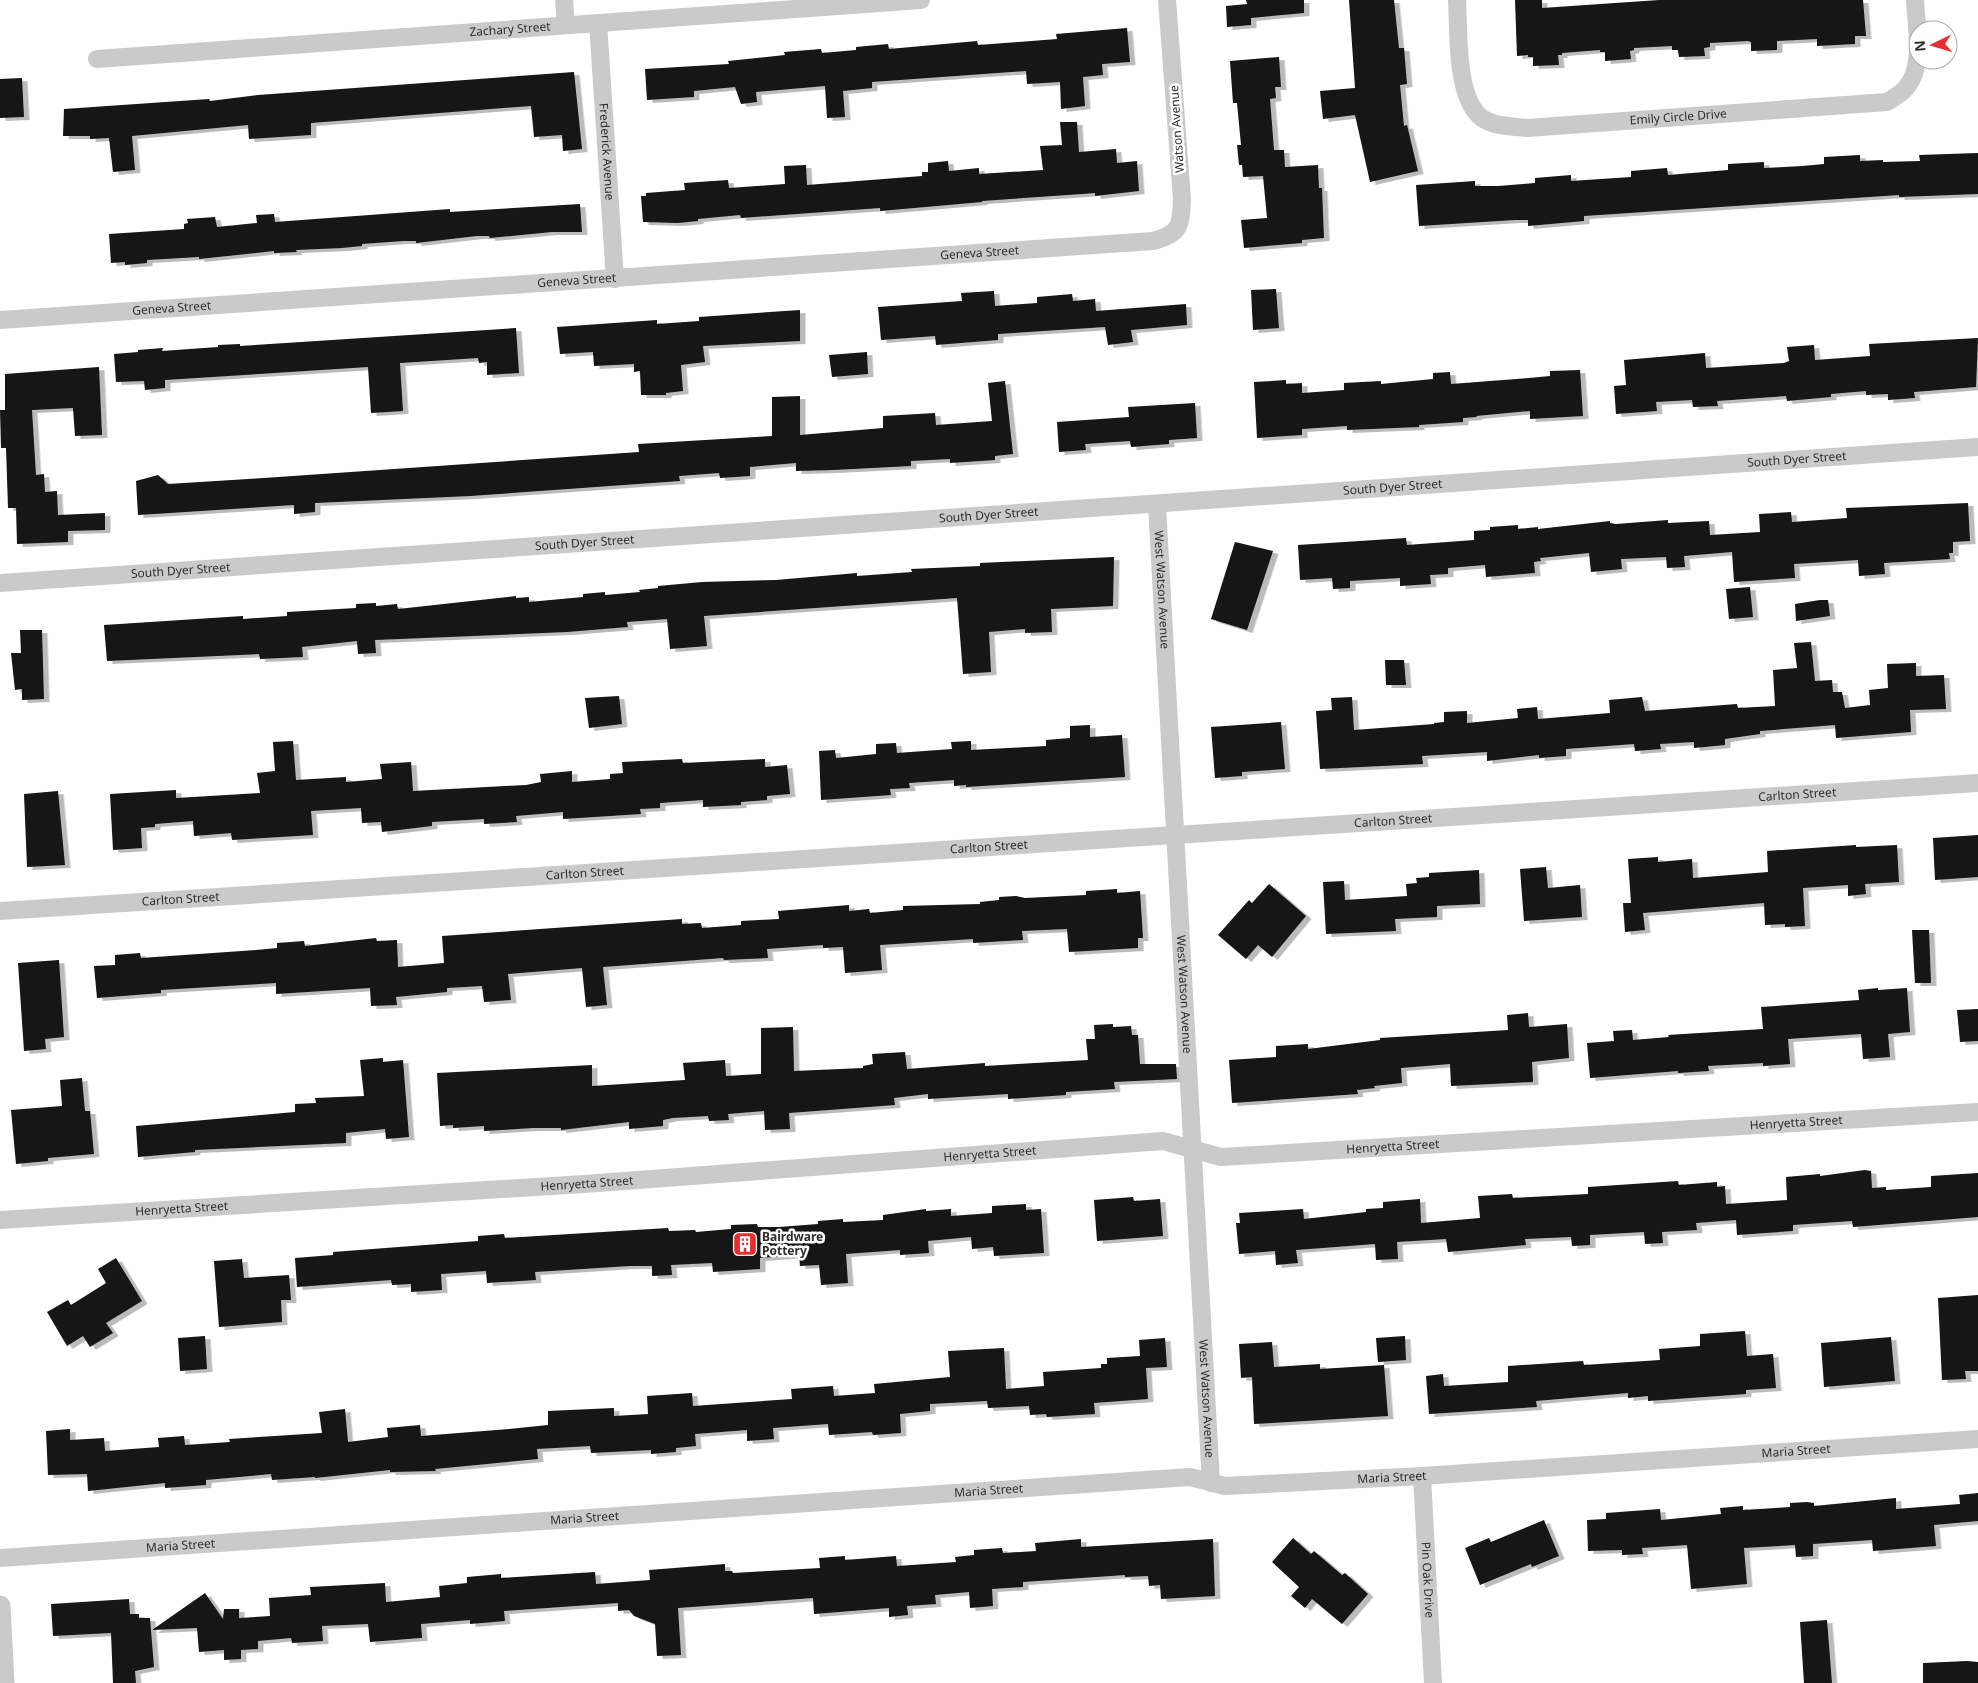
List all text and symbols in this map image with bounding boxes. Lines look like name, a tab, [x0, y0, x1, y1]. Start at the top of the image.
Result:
street label: Zachary Street	[469, 18, 552, 40]
north arrow	[1908, 20, 1958, 70]
text: N	[1910, 40, 1930, 53]
street label: Watson Avenue	[1165, 84, 1188, 173]
street label: Frederick Avenue	[595, 102, 619, 201]
street label: Emily Circle Drive	[1629, 105, 1728, 129]
street label: Geneva Street	[940, 241, 1020, 264]
street label: Geneva Street	[537, 269, 617, 291]
street label: Geneva Street	[132, 297, 212, 319]
street label: South Dyer Street	[1747, 447, 1848, 471]
street label: South Dyer Street	[1342, 475, 1444, 499]
street label: South Dyer Street	[938, 503, 1040, 526]
street label: South Dyer Street	[534, 530, 635, 554]
street label: West Watson Avenue	[1150, 530, 1174, 650]
street label: South Dyer Street	[130, 558, 231, 582]
street label: Carlton Street	[1758, 783, 1837, 805]
street label: Carlton Street	[1354, 809, 1433, 831]
street label: Carlton Street	[949, 835, 1029, 858]
street label: Carlton Street	[545, 862, 625, 884]
street label: Carlton Street	[141, 888, 221, 910]
street label: West Watson Avenue	[1173, 935, 1196, 1054]
street label: Henryetta Street	[1749, 1111, 1844, 1134]
street label: Henryetta Street	[1346, 1135, 1440, 1158]
street label: Henryetta Street	[943, 1141, 1037, 1165]
street label: Henryetta Street	[540, 1171, 635, 1195]
street label: Henryetta Street	[135, 1197, 229, 1220]
place label: Bairdware Pottery	[762, 1228, 823, 1259]
building icon: Bairdware Pottery	[732, 1231, 758, 1257]
street label: West Watson Avenue	[1195, 1339, 1219, 1459]
street label: Maria Street	[1761, 1440, 1832, 1461]
street label: Maria Street	[1357, 1467, 1428, 1487]
street label: Maria Street	[954, 1479, 1024, 1501]
street label: Maria Street	[550, 1507, 620, 1529]
street label: Maria Street	[145, 1534, 216, 1556]
street label: Pin Oak Drive	[1418, 1541, 1439, 1619]

